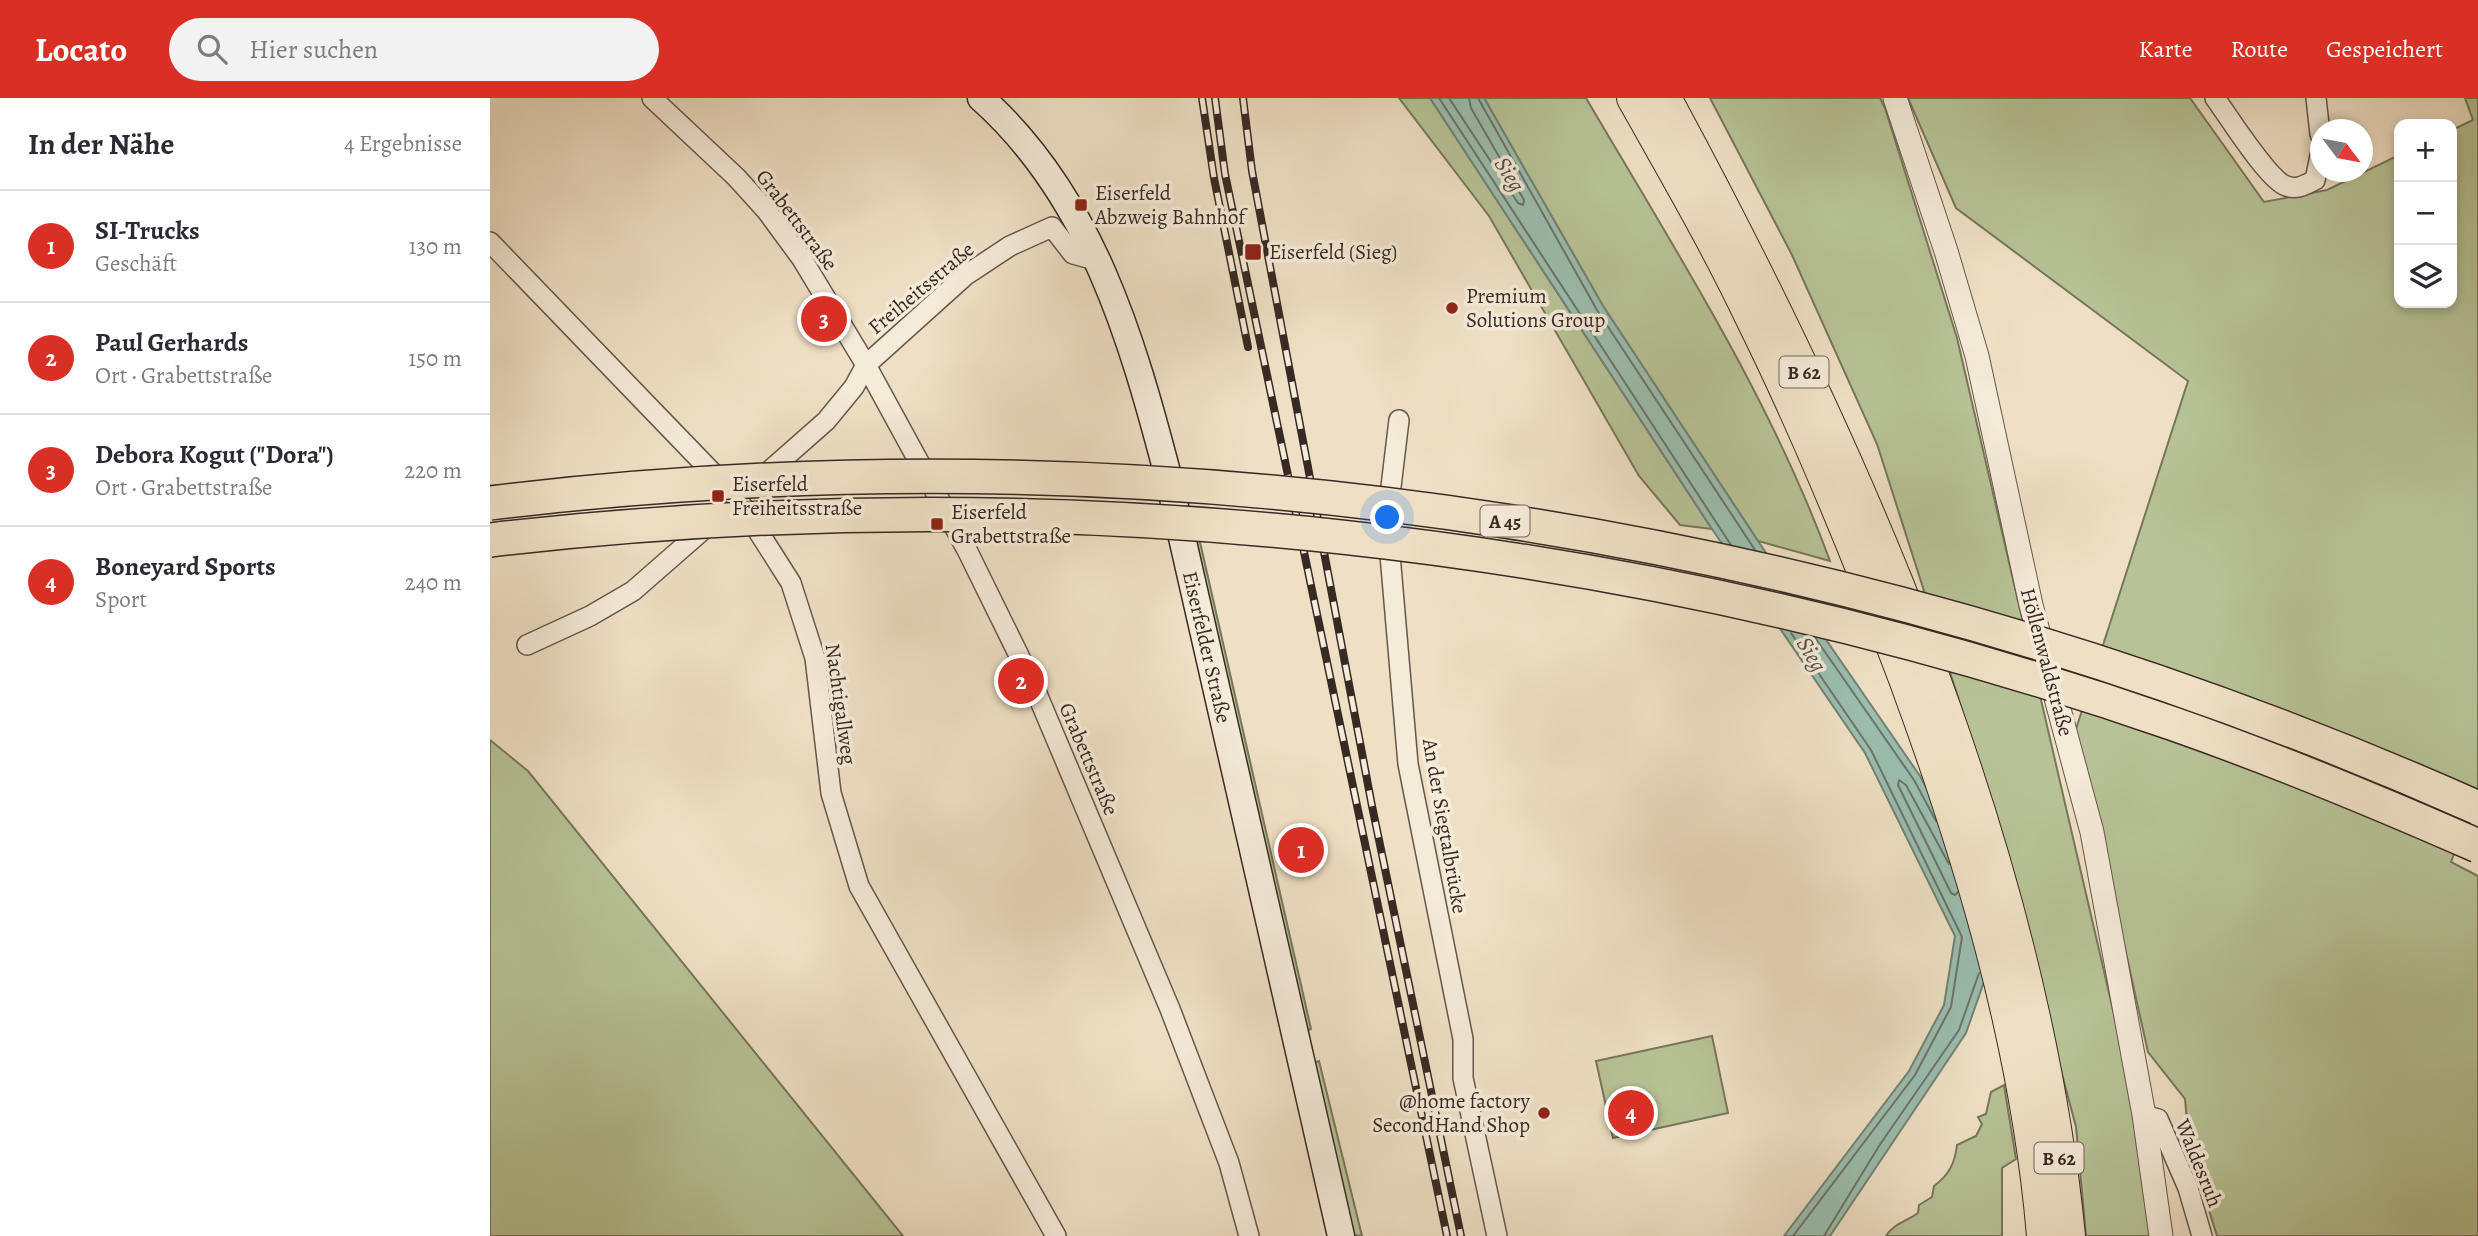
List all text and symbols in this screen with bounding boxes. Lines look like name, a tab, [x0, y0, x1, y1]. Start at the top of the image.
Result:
search box	[169, 18, 659, 81]
text: Locato	[35, 27, 127, 72]
icon: search	[193, 30, 231, 68]
text: Hier suchen	[249, 32, 378, 67]
text: Karte	[2139, 33, 2192, 65]
text: Route	[2230, 33, 2288, 65]
text: Gespeichert	[2326, 33, 2443, 65]
north arrow	[2310, 119, 2373, 182]
map controls	[2394, 119, 2457, 308]
button: +	[2394, 119, 2457, 182]
text: In der Nähe	[28, 124, 174, 164]
text: 4 Ergebnisse	[344, 128, 462, 159]
water label: Sieg	[1487, 151, 1532, 198]
street label: Grabettstraße	[750, 164, 844, 276]
place label: Eiserfeld Abzweig Bahnhof	[1094, 179, 1248, 231]
button: −	[2394, 182, 2457, 245]
marker: Eiserfeld Abzweig Bahnhof	[1073, 197, 1089, 213]
text: SI-Trucks	[95, 213, 200, 248]
text: 1	[47, 231, 55, 262]
text: 130 m	[409, 231, 462, 262]
street label: Freiheitsstraße	[862, 235, 980, 341]
place label: Eiserfeld (Sieg)	[1269, 238, 1397, 266]
marker: Eiserfeld (Sieg)	[1243, 242, 1263, 262]
button: layers	[2394, 245, 2457, 308]
text: Geschäft	[95, 248, 177, 279]
place label: Premium Solutions Group	[1466, 282, 1605, 334]
pin: 3	[801, 293, 847, 345]
marker: Premium Solutions Group	[1444, 300, 1460, 316]
text: Paul Gerhards	[95, 325, 248, 360]
text: 2	[45, 343, 57, 374]
text: 150 m	[408, 343, 462, 374]
road number: B 62	[1780, 356, 1828, 388]
text: Ort · Grabettstraße	[95, 360, 272, 391]
text: Debora Kogut ("Dora")	[95, 437, 334, 472]
text: 3	[46, 455, 56, 486]
text: 220 m	[404, 455, 462, 486]
place label: Eiserfeld Freiheitsstraße	[732, 470, 862, 522]
text: Ort · Grabettstraße	[95, 472, 272, 503]
marker: Eiserfeld Freiheitsstraße	[710, 488, 726, 504]
place label: Eiserfeld Grabettstraße	[951, 498, 1071, 550]
your location	[1370, 500, 1404, 534]
road number: A 45	[1480, 506, 1530, 536]
marker: Eiserfeld Grabettstraße	[929, 516, 945, 532]
text: Boneyard Sports	[95, 549, 276, 584]
text: 4	[46, 567, 56, 598]
text: 240 m	[405, 567, 462, 598]
street label: Eiserfelder Straße	[1176, 568, 1238, 726]
text: Sport	[95, 584, 147, 615]
street label: Höllenwaldstraße	[2014, 585, 2080, 739]
water label: Sieg	[1789, 631, 1834, 678]
street label: Nachtigallweg	[819, 642, 863, 767]
pin: 2	[998, 655, 1044, 707]
street label: Grabettstraße	[1053, 698, 1125, 820]
street label: An der Siegtalbrücke	[1416, 735, 1474, 916]
pin: 1	[1278, 824, 1324, 876]
place label: @home factory SecondHand Shop	[1372, 1087, 1531, 1139]
pin: 4	[1608, 1087, 1654, 1139]
marker: @home factory SecondHand Shop	[1536, 1105, 1552, 1121]
street label: Waldesruh	[2168, 1114, 2229, 1211]
road number: B 62	[2034, 1142, 2084, 1174]

